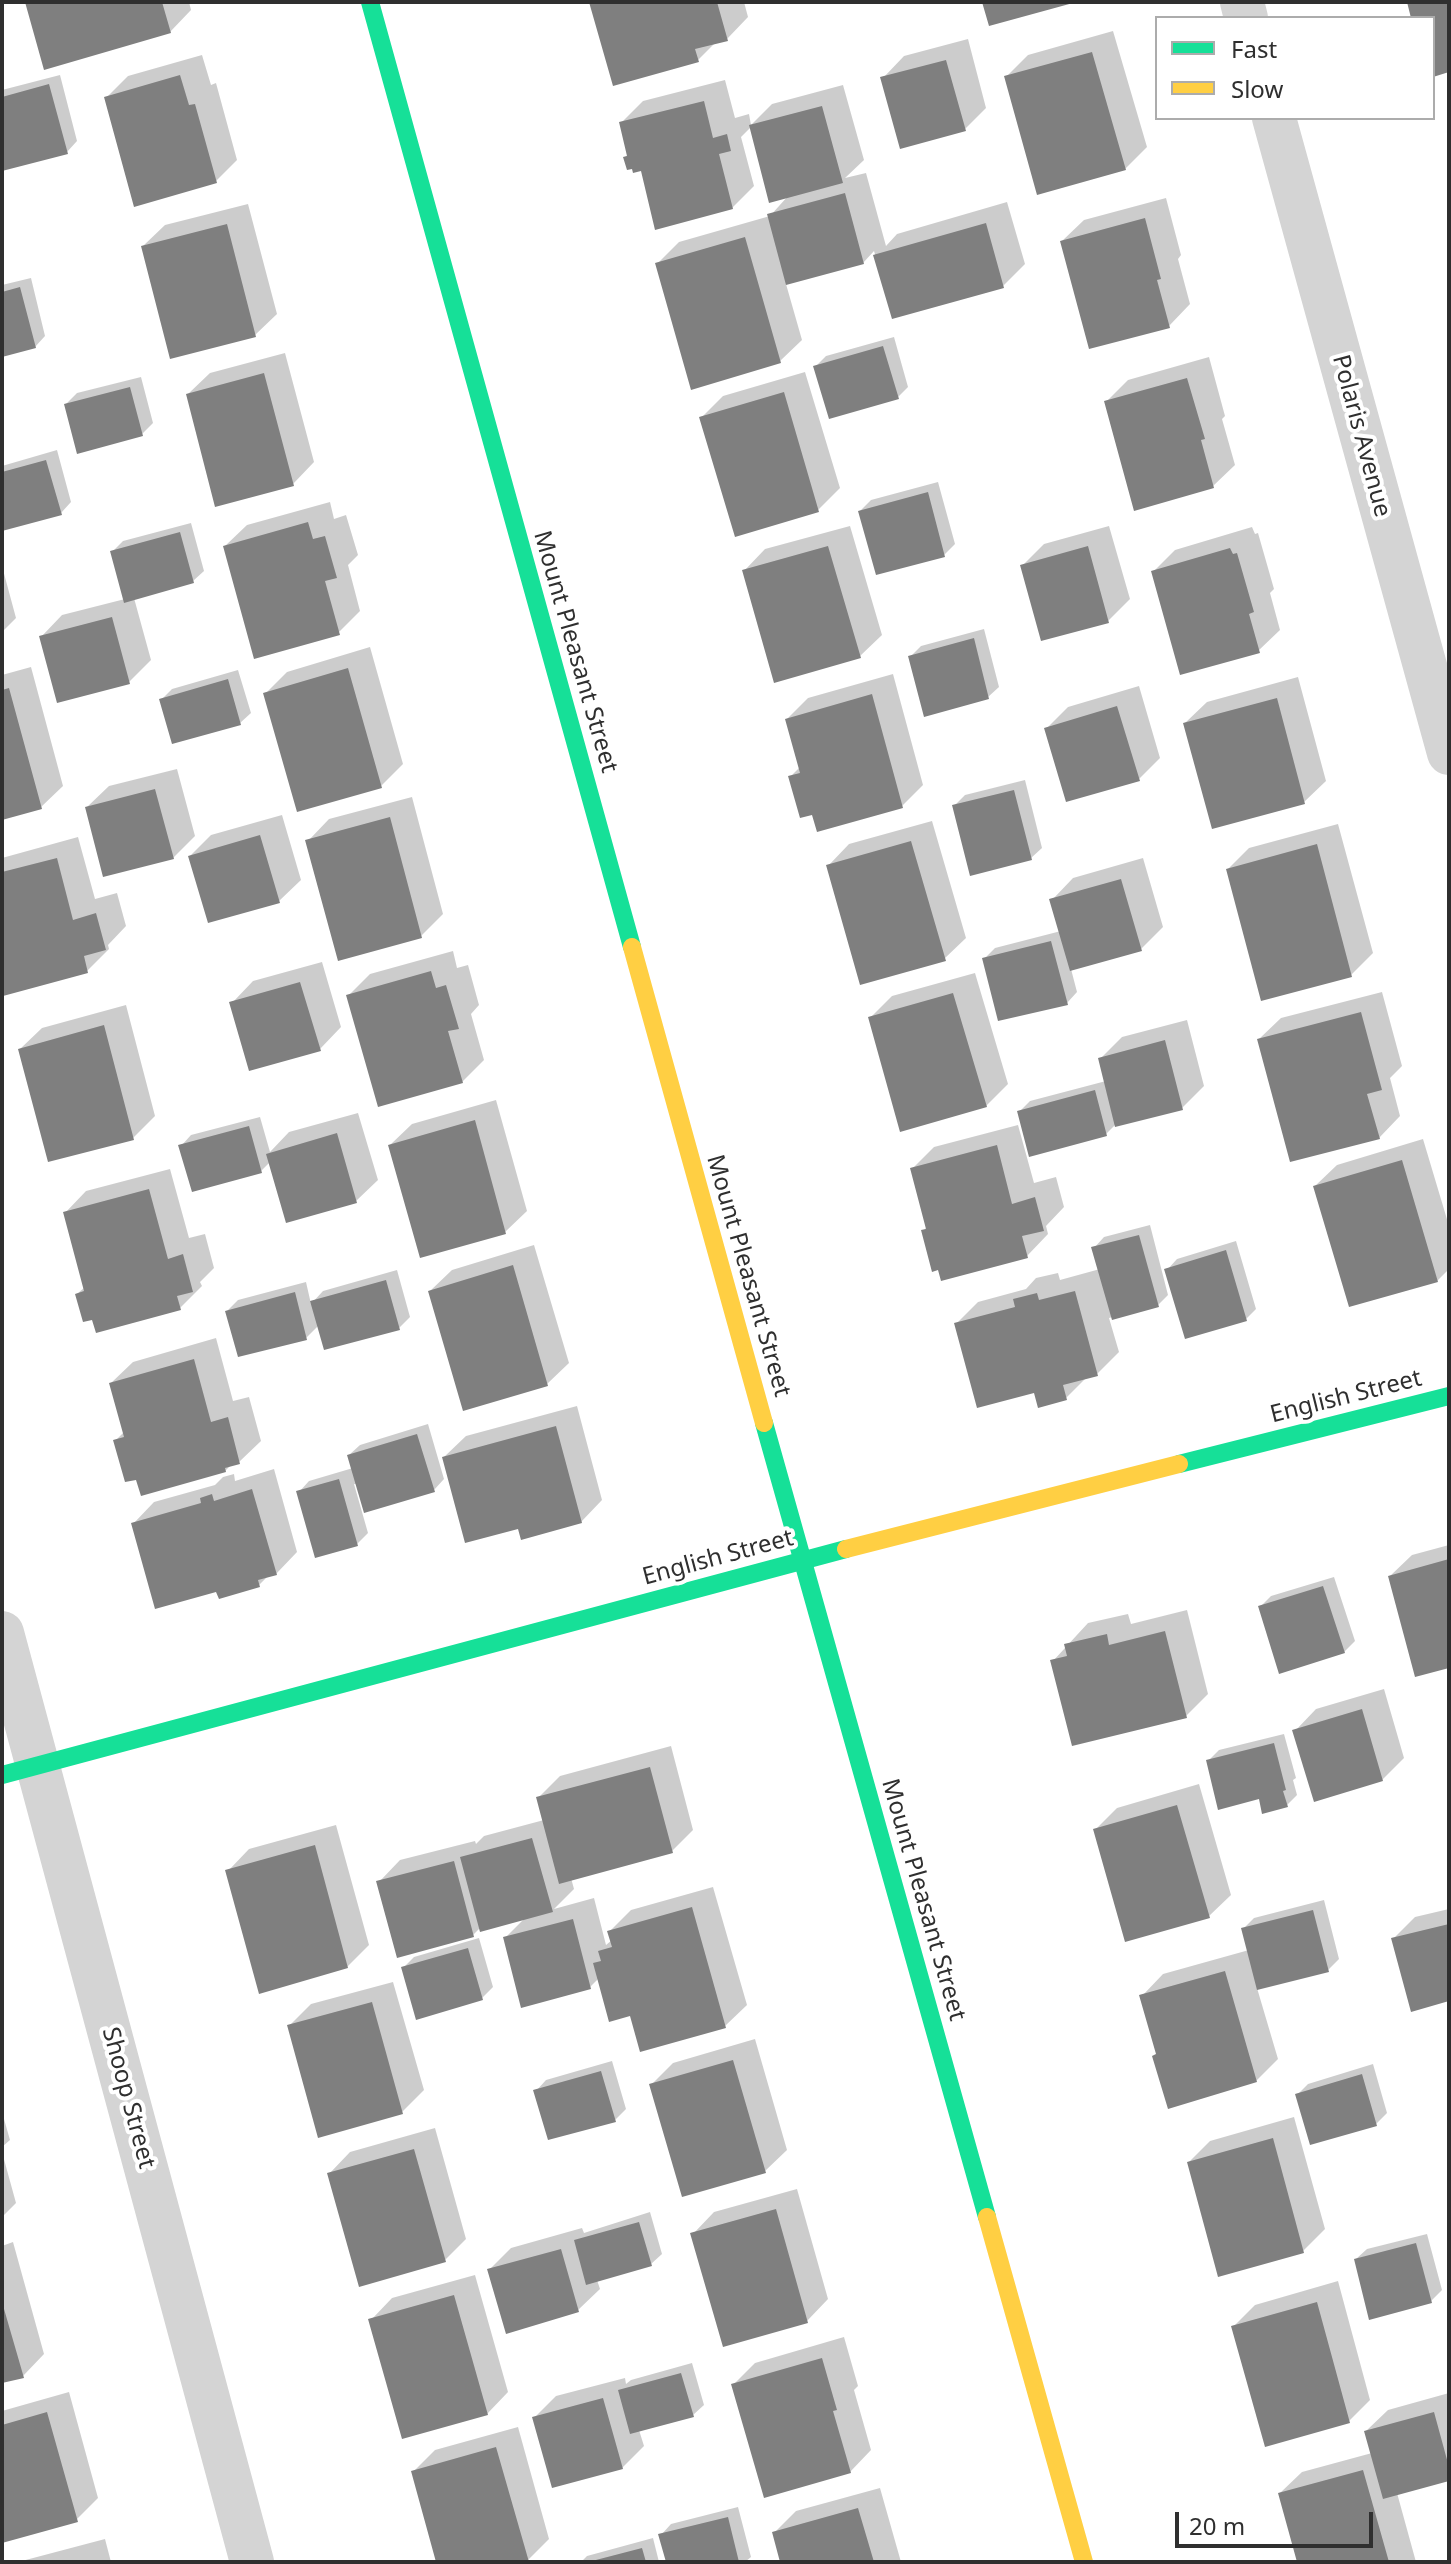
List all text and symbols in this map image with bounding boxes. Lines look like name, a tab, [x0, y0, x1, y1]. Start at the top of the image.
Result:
legend	[1155, 16, 1435, 120]
text: Fast	[1231, 32, 1277, 65]
text: Slow	[1231, 72, 1283, 105]
street label: Polaris Avenue	[1326, 352, 1396, 520]
street label: Mount Pleasant Street	[527, 528, 623, 776]
street label: Mount Pleasant Street	[700, 1152, 796, 1400]
street label: English Street	[1267, 1364, 1425, 1430]
street label: English Street	[639, 1524, 797, 1592]
street label: Mount Pleasant Street	[875, 1776, 971, 2024]
street label: Shoop Street	[95, 2024, 161, 2172]
scale bar	[1179, 2496, 1377, 2546]
text: 20 m	[1189, 2509, 1245, 2542]

